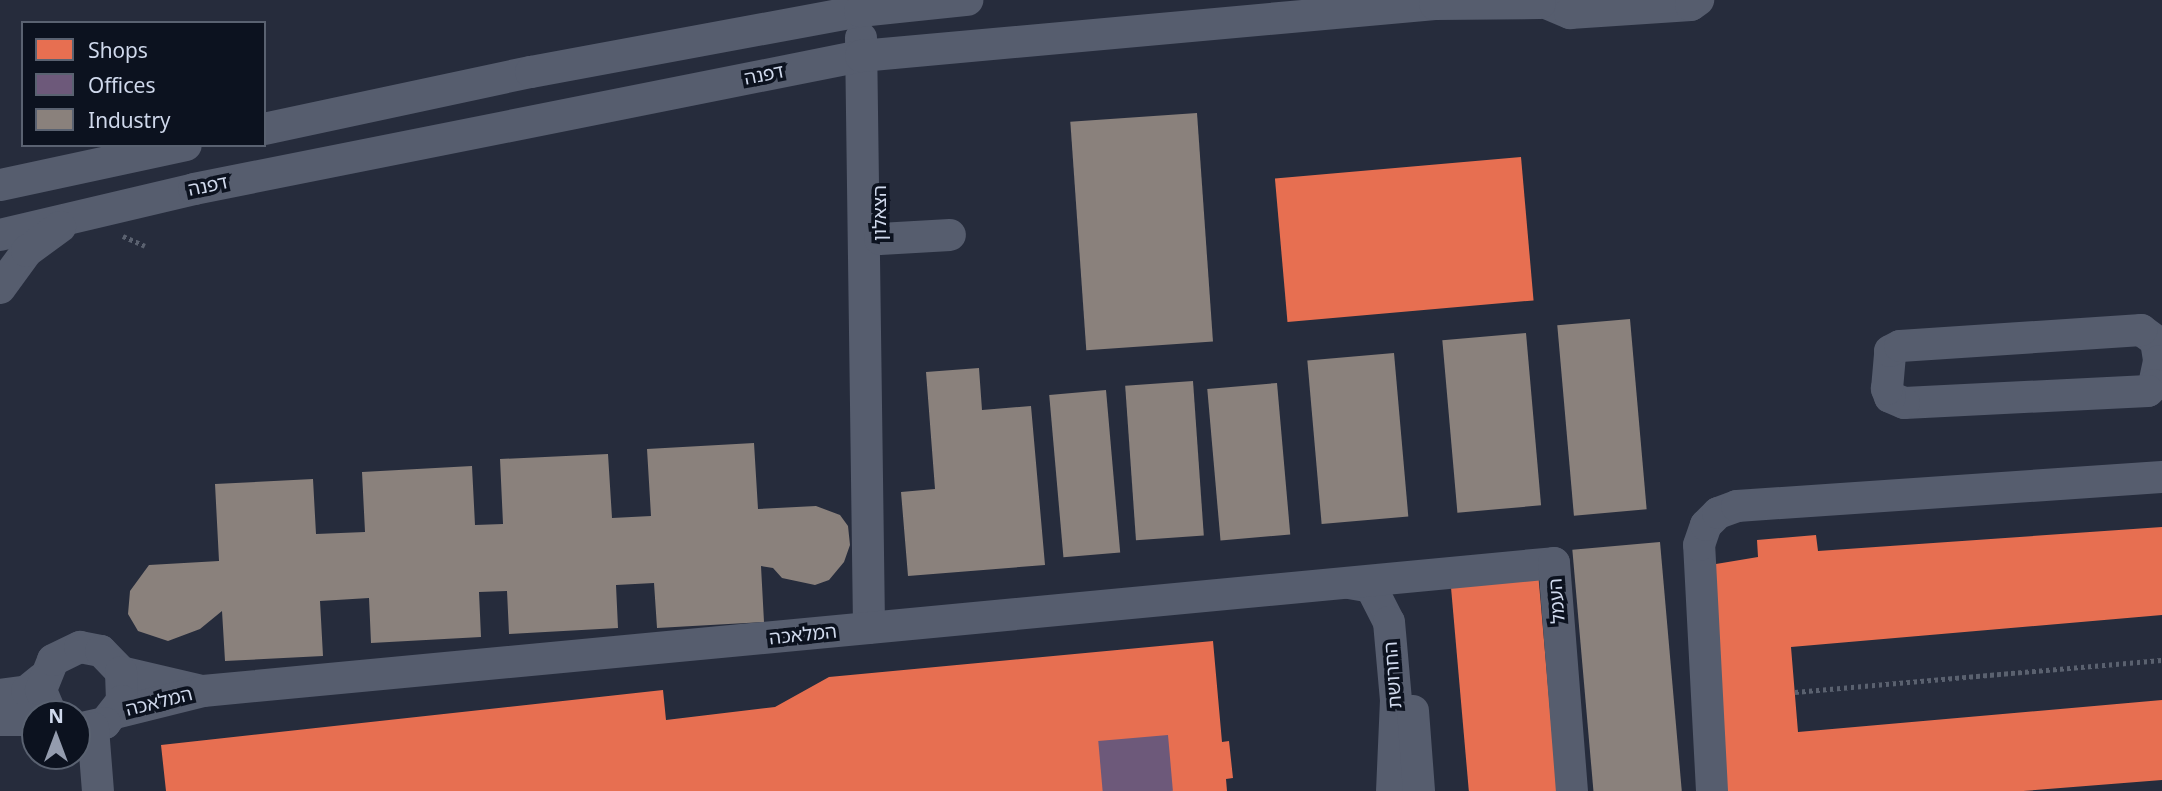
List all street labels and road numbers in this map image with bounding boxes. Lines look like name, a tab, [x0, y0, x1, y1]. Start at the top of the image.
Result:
street label: דפנה	[742, 60, 786, 90]
street label: דפנה	[186, 171, 230, 201]
street label: הצאלון	[869, 185, 891, 241]
street label: העמל	[1544, 577, 1570, 625]
street label: המלאכה	[768, 620, 838, 650]
street label: החרושת	[1379, 641, 1407, 709]
street label: המלאכה	[123, 683, 195, 721]

